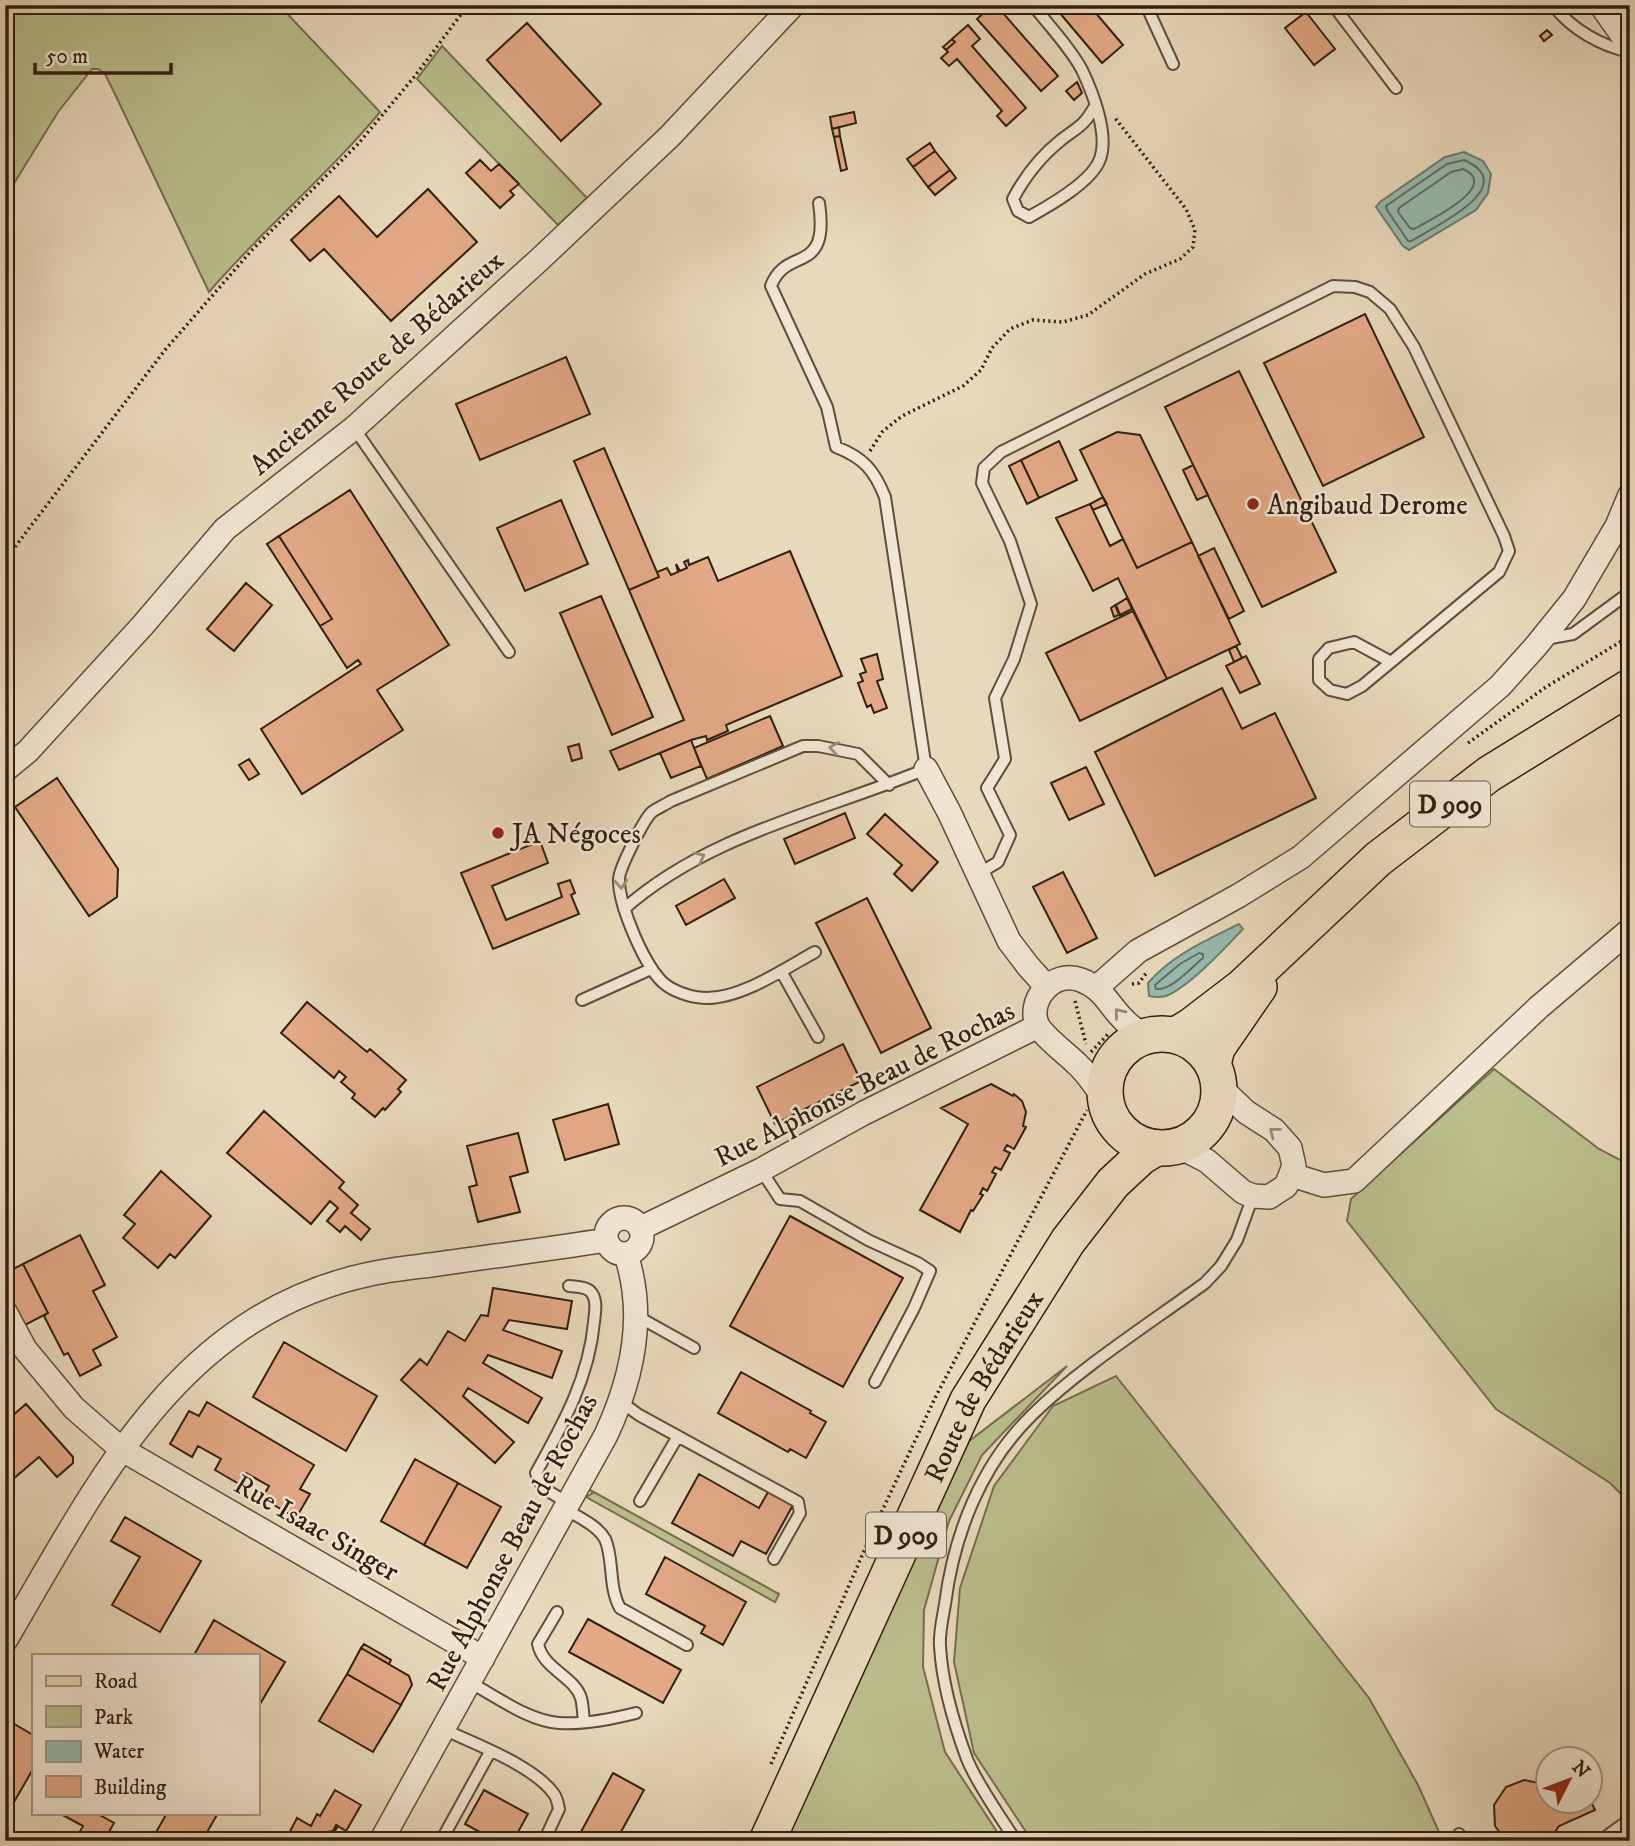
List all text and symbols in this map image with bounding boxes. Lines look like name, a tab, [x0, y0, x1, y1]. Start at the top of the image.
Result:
scale bar	[35, 32, 172, 76]
text: 50 m	[46, 44, 88, 70]
street label: Ancienne Route de Bédarieux	[243, 243, 511, 483]
place label: Angibaud Derome	[1267, 488, 1468, 523]
marker: Angibaud Derome	[1245, 496, 1261, 512]
one-way arrow	[828, 742, 840, 757]
road number: D 909	[1410, 782, 1490, 826]
place label: JA Négoces	[509, 817, 641, 852]
marker: JA Négoces	[490, 825, 506, 841]
one-way arrow	[693, 851, 705, 865]
one-way arrow	[613, 879, 628, 890]
street label: Rue Alphonse Beau de Rochas	[709, 993, 1021, 1175]
one-way arrow	[1115, 1008, 1128, 1020]
one-way arrow	[1269, 1128, 1281, 1140]
street label: Route de Bédarieux	[917, 1284, 1052, 1488]
street label: Rue Alphonse Beau de Rochas	[419, 1388, 606, 1698]
street label: Rue Isaac Singer	[228, 1467, 405, 1590]
road number: D 909	[866, 1512, 946, 1558]
legend	[32, 1654, 259, 1814]
text: Road	[94, 1669, 138, 1695]
text: Park	[94, 1705, 134, 1731]
text: Water	[93, 1739, 144, 1765]
north arrow	[1534, 1744, 1604, 1814]
text: N	[1567, 1756, 1595, 1783]
text: Building	[94, 1775, 167, 1801]

